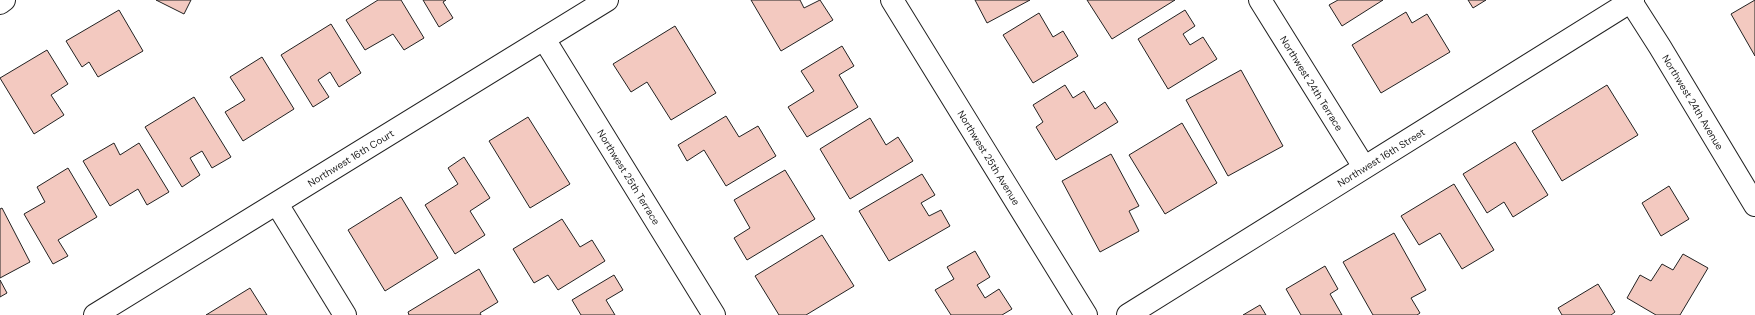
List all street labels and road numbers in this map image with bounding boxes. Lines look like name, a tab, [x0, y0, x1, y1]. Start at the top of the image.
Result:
street label: Northwest 24th Terrace	[1277, 33, 1346, 133]
street label: Northwest 24th Avenue	[1659, 52, 1727, 152]
street label: Northwest 25th Avenue	[955, 108, 1023, 208]
street label: Northwest 16th Street	[1335, 125, 1427, 190]
street label: Northwest 16th Court	[305, 126, 396, 189]
street label: Northwest 25th Terrace	[595, 127, 663, 227]

